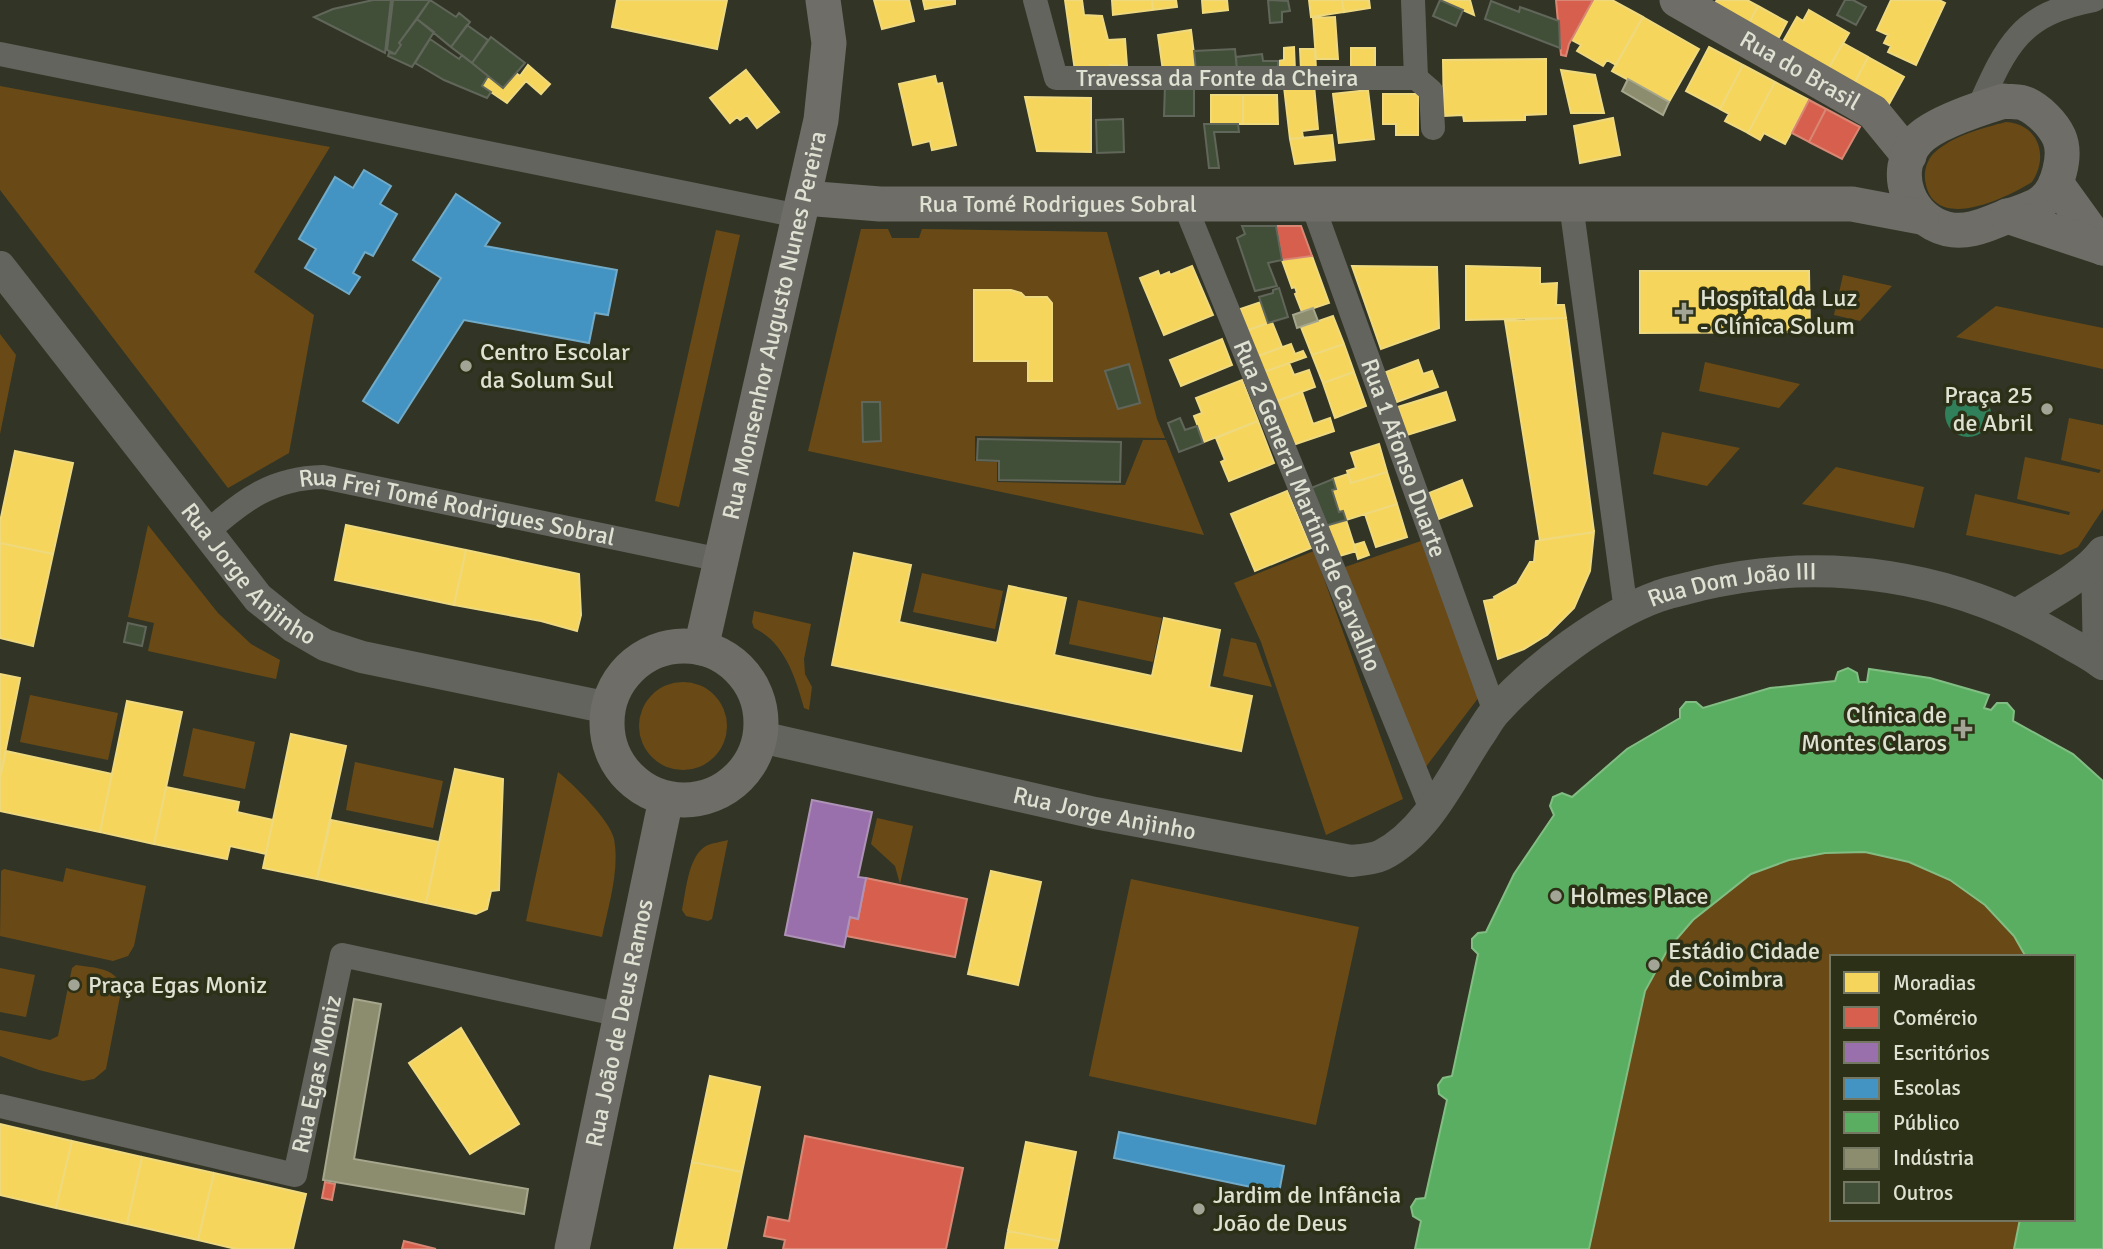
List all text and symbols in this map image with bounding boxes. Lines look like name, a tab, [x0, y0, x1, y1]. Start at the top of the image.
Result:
street label: Rua do Brasil	[1735, 24, 1866, 117]
street label: Travessa da Fonte da Cheira	[1076, 63, 1358, 93]
street label: Rua Monsenhor Augusto Nunes Pereira	[716, 128, 833, 522]
street label: Rua Tomé Rodrigues Sobral	[919, 189, 1197, 219]
place label: Hospital da Luz - Clínica Solum	[1700, 283, 1857, 341]
marker: Hospital da Luz - Clínica Solum	[1674, 302, 1694, 322]
street label: Rua 2 General Martins de Carvalho	[1227, 336, 1388, 676]
place label: Centro Escolar da Solum Sul	[480, 337, 630, 395]
street label: Rua 1 Afonso Duarte	[1354, 355, 1453, 561]
marker: Centro Escolar da Solum Sul	[458, 358, 474, 374]
place label: Praça 25 de Abril	[1944, 380, 2033, 438]
marker: Praça 25 de Abril	[2039, 401, 2055, 417]
street label: Rua Frei Tomé Rodrigues Sobral	[297, 462, 618, 553]
street label: Rua Jorge Anjinho	[174, 497, 322, 652]
street label: Rua Dom João III	[1643, 556, 1817, 614]
place label: Clínica de Montes Claros	[1801, 700, 1947, 758]
marker: Clínica de Montes Claros	[1953, 719, 1973, 739]
street label: Rua Jorge Anjinho	[1010, 780, 1198, 847]
place label: Holmes Place	[1570, 881, 1709, 911]
marker: Holmes Place	[1548, 888, 1564, 904]
street label: Rua João de Deus Ramos	[579, 896, 660, 1150]
place label: Estádio Cidade de Coimbra	[1668, 936, 1820, 994]
legend	[1830, 955, 2075, 1221]
marker: Estádio Cidade de Coimbra	[1646, 957, 1662, 973]
place label: Praça Egas Moniz	[88, 970, 267, 1000]
text: Moradias	[1893, 970, 1976, 996]
marker: Praça Egas Moniz	[66, 977, 82, 993]
street label: Rua Egas Moniz	[285, 993, 348, 1156]
text: Comércio	[1893, 1005, 1978, 1031]
text: Escritórios	[1893, 1040, 1990, 1066]
text: Escolas	[1893, 1075, 1961, 1101]
text: Público	[1893, 1110, 1960, 1136]
text: Indústria	[1893, 1145, 1974, 1171]
place label: Jardim de Infância João de Deus	[1213, 1180, 1401, 1238]
text: Outros	[1893, 1180, 1953, 1206]
marker: Jardim de Infância João de Deus	[1191, 1201, 1207, 1217]

